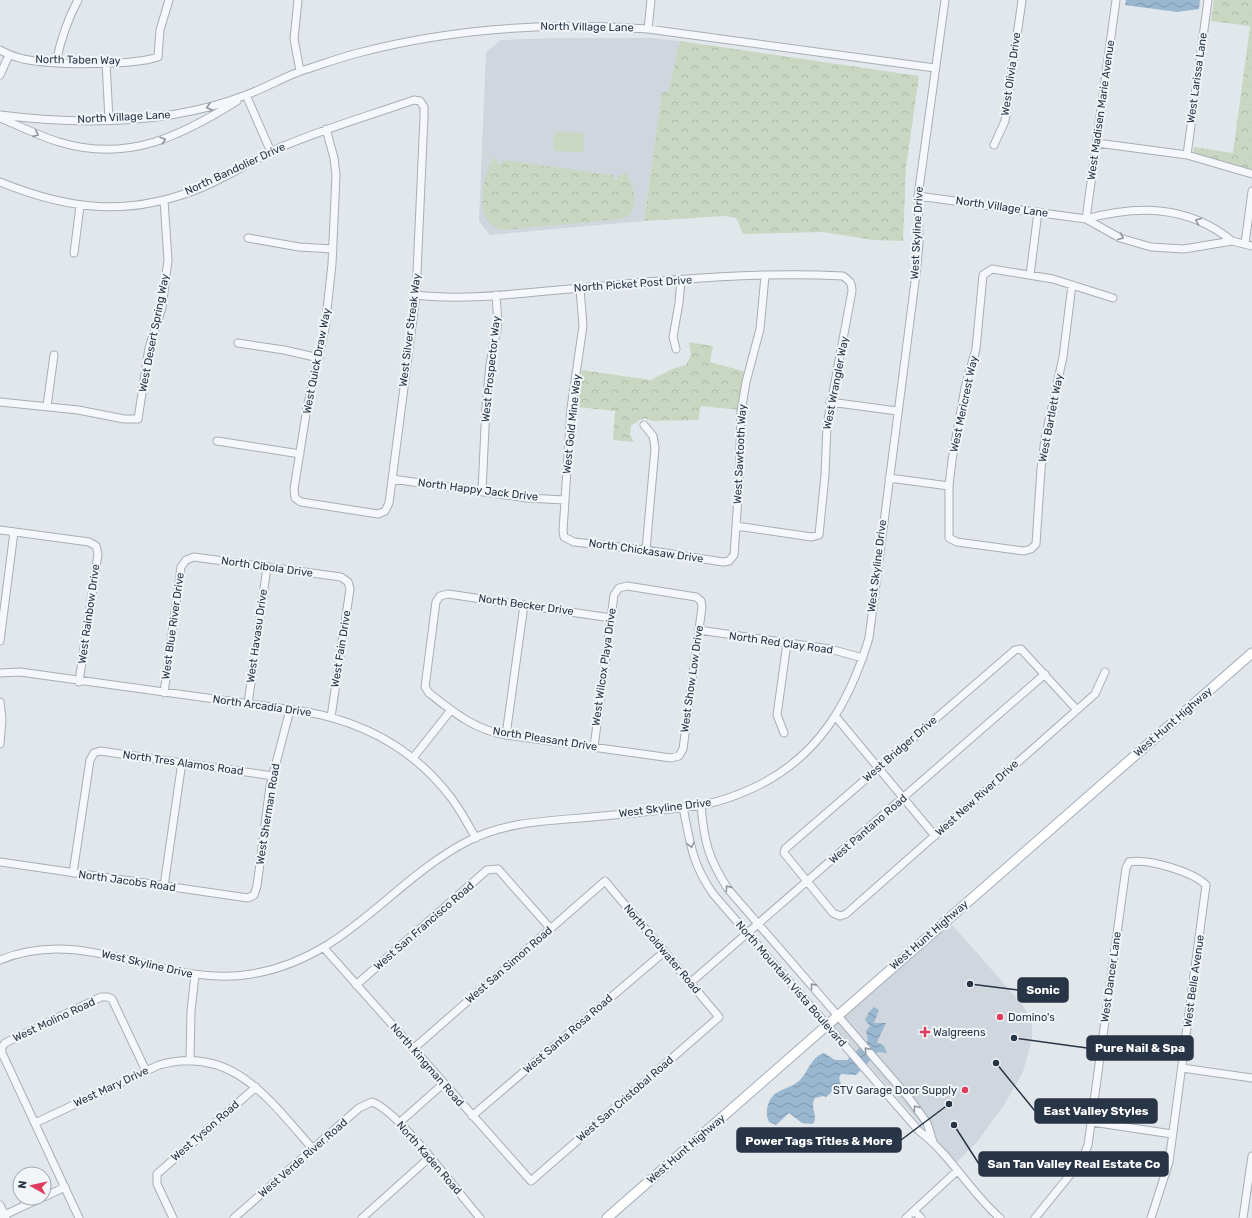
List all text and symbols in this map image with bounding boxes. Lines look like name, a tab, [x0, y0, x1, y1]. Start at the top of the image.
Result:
street label: North Village Lane	[540, 20, 634, 34]
street label: West Olivia Drive	[999, 31, 1023, 117]
street label: West Larissa Lane	[1184, 32, 1210, 124]
street label: West Madisen Marie Avenue	[1085, 39, 1117, 181]
street label: North Taben Way	[35, 53, 121, 67]
one-way arrow	[206, 102, 213, 111]
street label: North Village Lane	[77, 108, 171, 126]
one-way arrow	[32, 129, 39, 137]
one-way arrow	[159, 137, 166, 145]
street label: North Bandolier Drive	[183, 140, 287, 198]
street label: West Skyline Drive	[908, 186, 926, 280]
street label: North Village Lane	[955, 194, 1049, 220]
one-way arrow	[1195, 218, 1202, 226]
one-way arrow	[1117, 233, 1124, 241]
street label: West Silver Streak Way	[397, 272, 423, 388]
street label: West Desert Spring Way	[136, 273, 172, 393]
street label: North Picket Post Drive	[573, 273, 693, 295]
street label: West Quick Draw Way	[300, 307, 334, 415]
street label: West Prospector Way	[479, 315, 503, 423]
street label: West Wrangler Way	[821, 335, 851, 431]
street label: West Mericrest Way	[947, 355, 981, 453]
street label: West Gold Mine Way	[560, 373, 584, 475]
street label: West Bartlett Way	[1036, 373, 1066, 463]
street label: West Sawtooth Way	[731, 404, 749, 504]
street label: North Happy Jack Drive	[417, 476, 539, 504]
street label: West Skyline Drive	[865, 519, 889, 613]
street label: North Chickasaw Drive	[588, 537, 704, 565]
street label: North Cibola Drive	[220, 554, 314, 580]
street label: West Rainbow Drive	[76, 563, 102, 665]
street label: West Blue River Drive	[159, 572, 187, 680]
street label: West Havasu Drive	[244, 588, 270, 684]
street label: North Becker Drive	[478, 592, 574, 618]
street label: West Wilcox Playa Drive	[589, 607, 619, 727]
street label: West Fain Drive	[328, 609, 354, 689]
street label: West Show Low Drive	[678, 624, 706, 734]
street label: North Red Clay Road	[728, 629, 834, 657]
street label: West Hunt Highway	[1131, 684, 1215, 760]
street label: North Arcadia Drive	[212, 693, 312, 719]
street label: West Bridger Drive	[860, 713, 940, 785]
street label: North Pleasant Drive	[492, 724, 598, 754]
street label: North Tres Alamos Road	[122, 748, 244, 778]
street label: West New River Drive	[933, 757, 1021, 839]
street label: West Sherman Road	[254, 762, 282, 866]
street label: West Pantano Road	[826, 792, 910, 866]
street label: West Skyline Drive	[618, 796, 712, 820]
one-way arrow	[686, 842, 694, 848]
street label: North Jacobs Road	[78, 868, 176, 894]
street label: West San Francisco Road	[371, 879, 477, 973]
one-way arrow	[726, 886, 733, 893]
street label: West Hunt Highway	[887, 897, 971, 973]
street label: North Coldwater Road	[621, 902, 703, 996]
street label: North Mountain Vista Boulevard	[733, 919, 849, 1049]
street label: West San Simon Road	[463, 924, 555, 1006]
street label: West Dancer Lane	[1098, 931, 1124, 1023]
street label: West Belle Avenue	[1181, 934, 1207, 1028]
street label: West Skyline Drive	[100, 947, 194, 981]
callout: Sonic	[1018, 978, 1068, 1002]
text: Sonic	[1026, 983, 1060, 997]
one-way arrow	[811, 984, 818, 991]
street label: West Santa Rosa Road	[521, 992, 615, 1076]
street label: West Molino Road	[11, 995, 97, 1045]
place label: Domino's	[1008, 1011, 1055, 1024]
marker: Domino's	[995, 1012, 1005, 1022]
street label: North Kingman Road	[387, 1021, 467, 1109]
place label: Walgreens	[933, 1026, 986, 1039]
marker: Walgreens	[920, 1027, 930, 1037]
callout: Pure Nail & Spa	[1087, 1036, 1193, 1060]
text: Pure Nail & Spa	[1095, 1041, 1185, 1055]
one-way arrow	[865, 1048, 872, 1055]
street label: West San Cristobal Road	[574, 1053, 676, 1145]
street label: West Mary Drive	[71, 1064, 151, 1110]
place label: STV Garage Door Supply	[833, 1084, 957, 1097]
marker: STV Garage Door Supply	[960, 1085, 970, 1095]
street label: West Tyson Road	[168, 1098, 242, 1164]
callout: East Valley Styles	[1035, 1099, 1157, 1123]
text: East Valley Styles	[1044, 1104, 1149, 1118]
one-way arrow	[913, 1105, 920, 1112]
street label: West Hunt Highway	[644, 1111, 728, 1187]
street label: West Verde River Road	[256, 1116, 350, 1200]
street label: North Kaden Road	[394, 1119, 464, 1197]
callout: Power Tags Titles & More	[737, 1128, 901, 1152]
text: Power Tags Titles & More	[745, 1134, 893, 1148]
callout: San Tan Valley Real Estate Co	[979, 1152, 1168, 1176]
text: San Tan Valley Real Estate Co	[988, 1157, 1160, 1171]
north arrow	[12, 1166, 52, 1206]
text: N	[16, 1180, 30, 1190]

